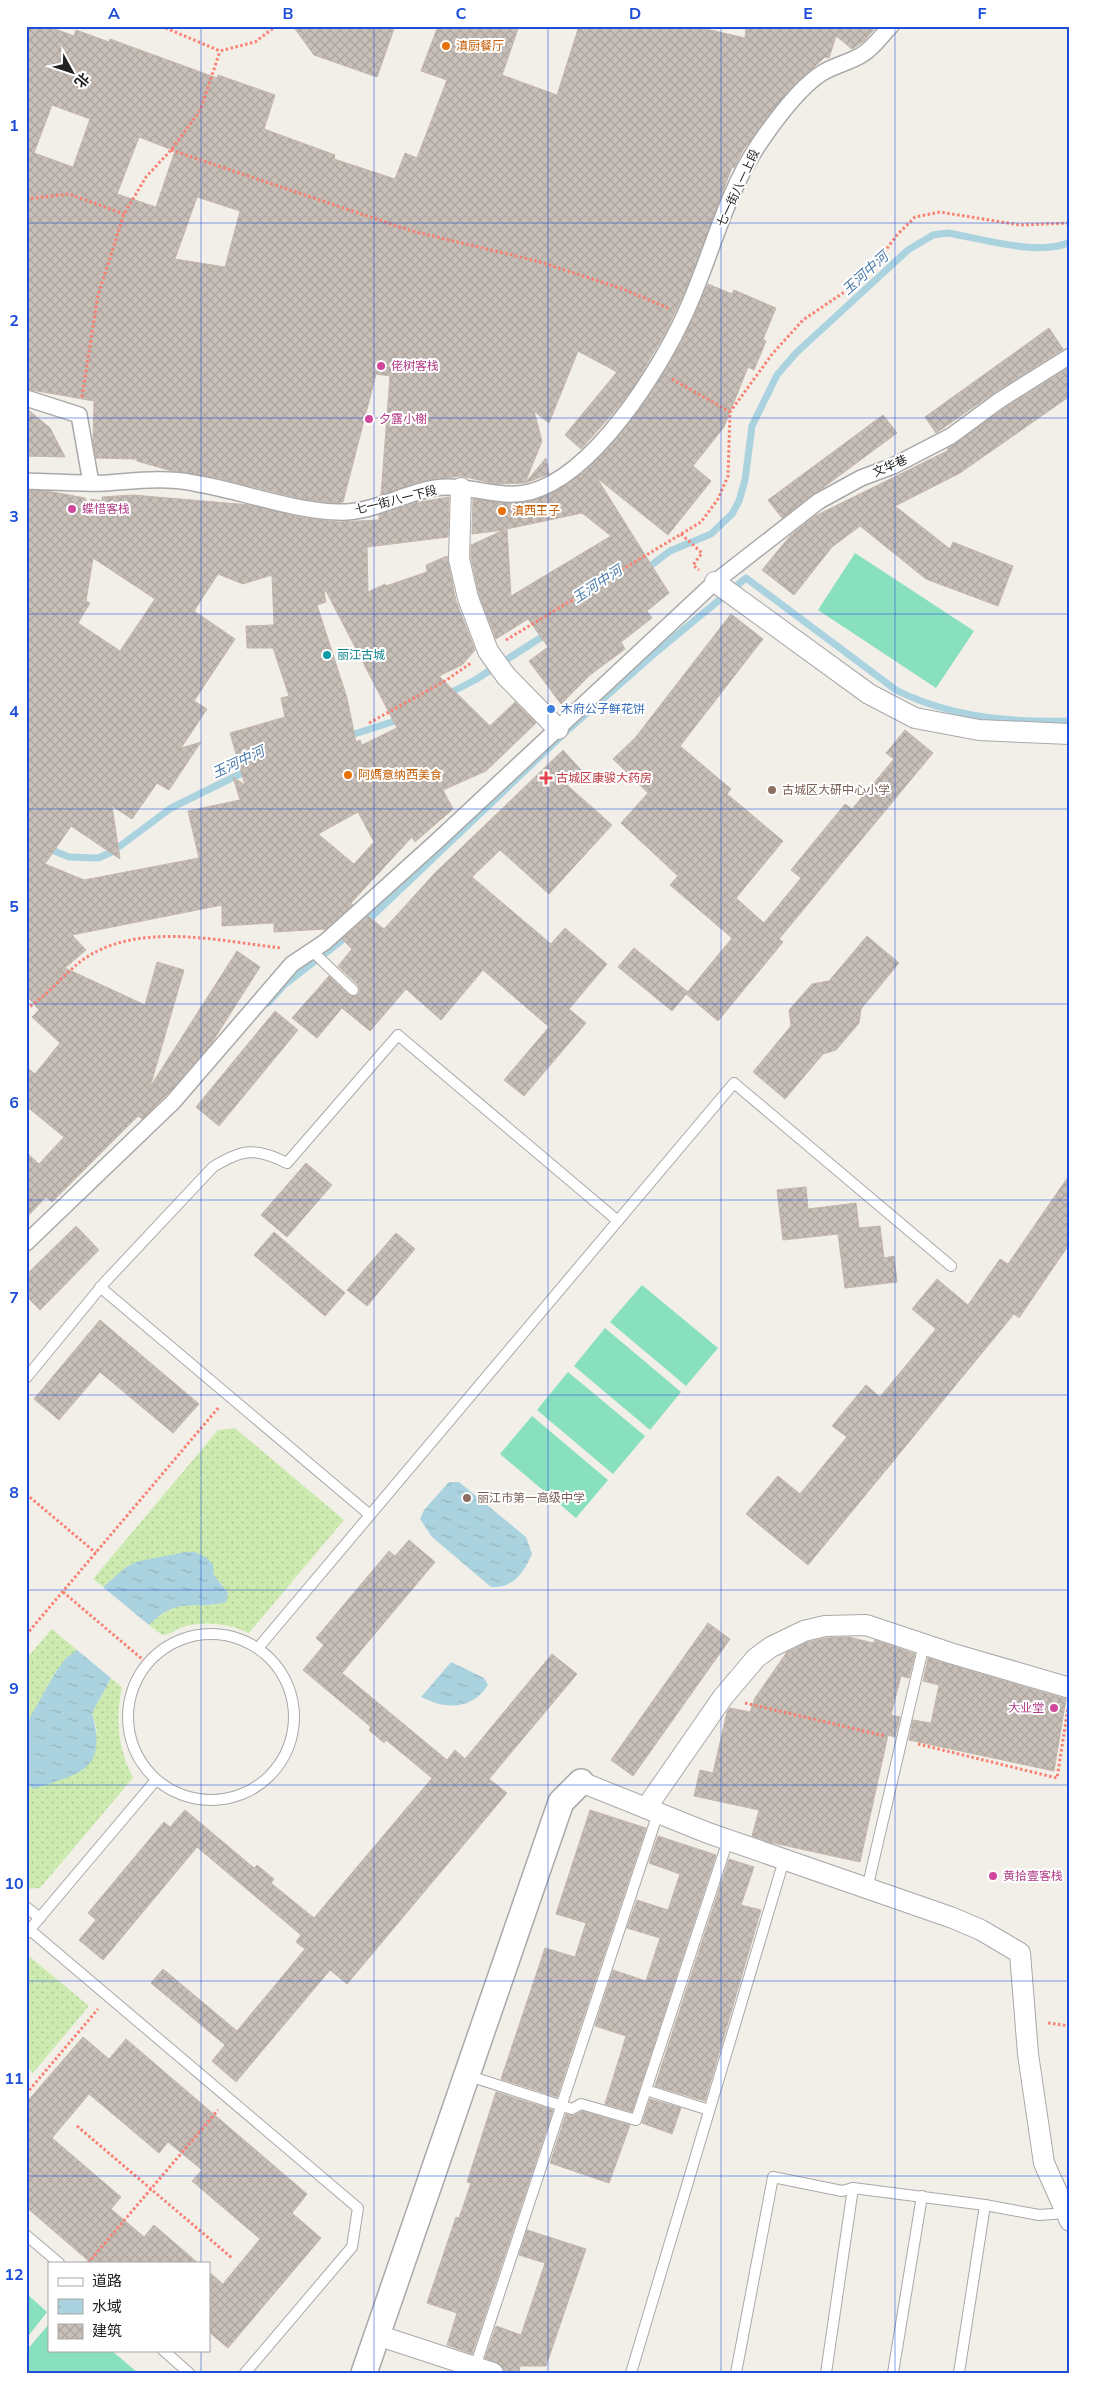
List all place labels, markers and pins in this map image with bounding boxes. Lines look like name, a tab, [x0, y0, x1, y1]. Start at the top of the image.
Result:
place label: 滇厨餐厅	[456, 38, 504, 54]
marker: 滇厨餐厅	[440, 40, 452, 52]
place label: 佬树客栈	[391, 358, 439, 374]
marker: 佬树客栈	[375, 360, 387, 372]
place label: 夕露小榭	[379, 411, 427, 427]
marker: 夕露小榭	[363, 413, 375, 425]
place label: 蝶惜客栈	[82, 501, 130, 517]
marker: 蝶惜客栈	[66, 503, 78, 515]
place label: 滇西王子	[512, 503, 560, 519]
marker: 滇西王子	[496, 505, 508, 517]
place label: 丽江古城	[337, 647, 385, 663]
marker: 丽江古城	[321, 649, 333, 661]
place label: 木府公子鲜花饼	[561, 701, 645, 717]
marker: 木府公子鲜花饼	[545, 703, 557, 715]
place label: 阿媽意纳西美食	[358, 767, 442, 783]
marker: 阿媽意纳西美食	[342, 769, 354, 781]
place label: 古城区康骏大药房	[556, 770, 652, 786]
marker: 古城区康骏大药房	[540, 772, 552, 784]
place label: 古城区大研中心小学	[782, 782, 890, 798]
marker: 古城区大研中心小学	[766, 784, 778, 796]
place label: 丽江市第一高级中学	[477, 1490, 585, 1506]
marker: 丽江市第一高级中学	[461, 1492, 473, 1504]
place label: 大业堂	[1008, 1700, 1044, 1716]
marker: 大业堂	[1048, 1702, 1060, 1714]
place label: 黄拾壹客栈	[1003, 1868, 1063, 1884]
marker: 黄拾壹客栈	[987, 1870, 999, 1882]

